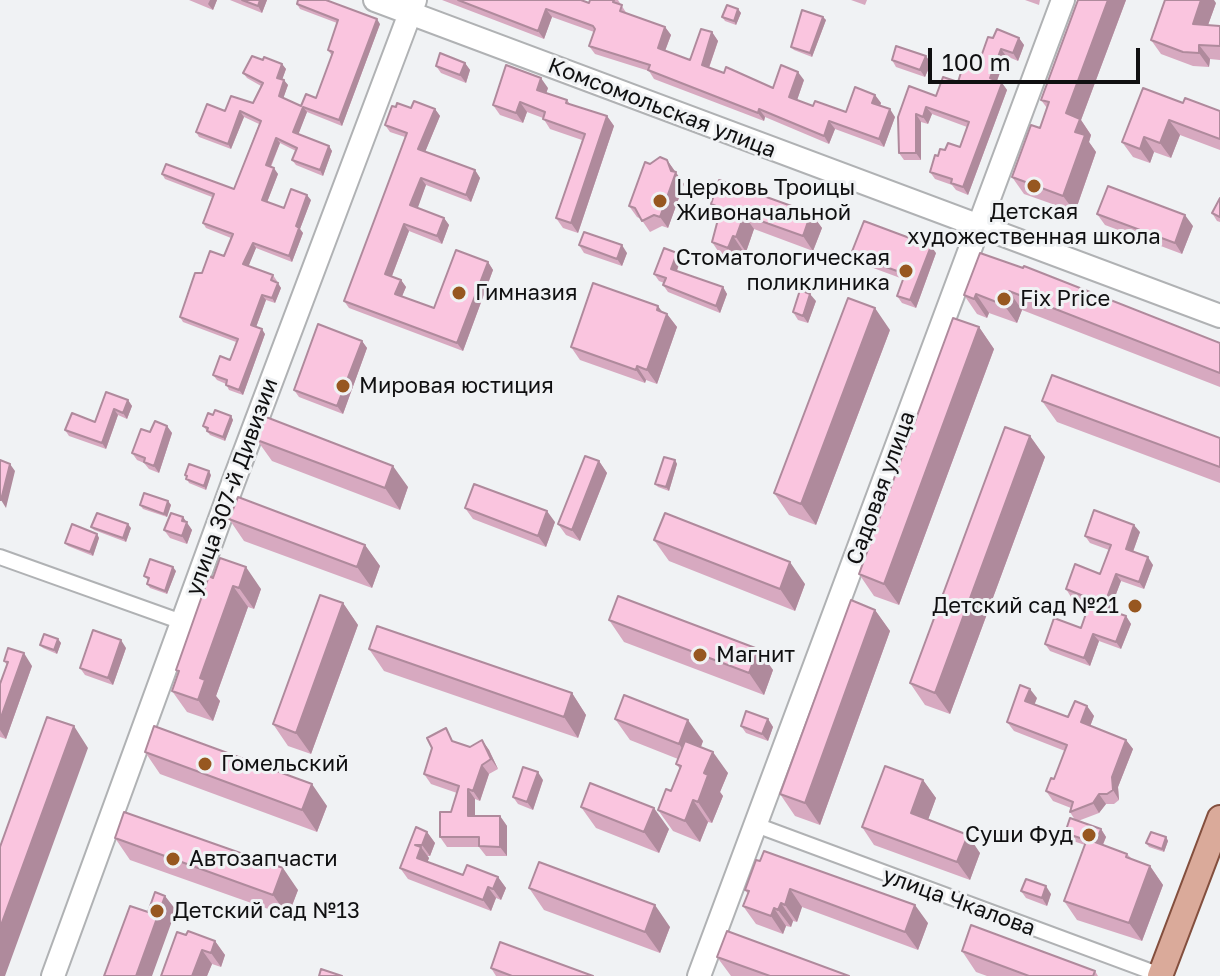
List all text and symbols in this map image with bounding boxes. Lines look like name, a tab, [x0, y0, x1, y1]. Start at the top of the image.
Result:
scale bar	[932, 32, 1144, 82]
text: 100 m	[942, 47, 1011, 76]
street label: Комсомольская улица	[544, 52, 780, 164]
place label: Церковь Троицы Живоначальной	[676, 175, 855, 226]
marker: Детская художественная школа	[1025, 177, 1043, 195]
marker: Церковь Троицы Живоначальной	[651, 192, 669, 210]
place label: Детская художественная школа	[907, 199, 1161, 250]
place label: Стоматологическая поликлиника	[676, 245, 890, 296]
marker: Стоматологическая поликлиника	[897, 262, 915, 280]
place label: Гимназия	[475, 280, 578, 306]
marker: Гимназия	[450, 284, 468, 302]
place label: Fix Price	[1020, 286, 1110, 312]
marker: Fix Price	[995, 290, 1013, 308]
place label: Мировая юстиция	[359, 373, 554, 399]
street label: улица 307-й Дивизии	[180, 375, 284, 599]
marker: Мировая юстиция	[334, 377, 352, 395]
street label: Садовая улица	[841, 408, 921, 568]
place label: Детский сад №21	[932, 593, 1119, 619]
marker: Детский сад №21	[1126, 597, 1144, 615]
place label: Магнит	[716, 642, 795, 668]
marker: Магнит	[691, 646, 709, 664]
place label: Гомельский	[221, 751, 349, 777]
marker: Гомельский	[196, 755, 214, 773]
place label: Суши Фуд	[965, 822, 1073, 848]
marker: Суши Фуд	[1080, 826, 1098, 844]
place label: Автозапчасти	[189, 846, 338, 872]
marker: Автозапчасти	[164, 850, 182, 868]
street label: улица Чкалова	[879, 862, 1039, 942]
place label: Детский сад №13	[173, 898, 360, 924]
marker: Детский сад №13	[148, 902, 166, 920]

